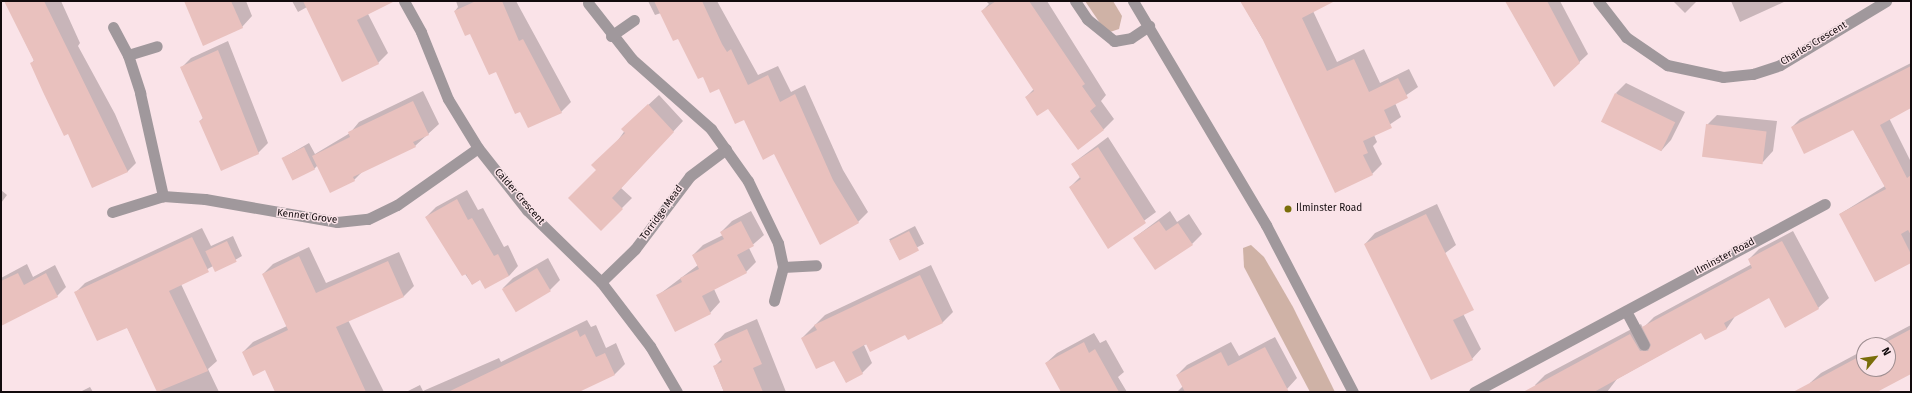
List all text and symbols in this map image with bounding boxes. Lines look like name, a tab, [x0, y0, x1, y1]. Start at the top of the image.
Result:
street label: Charles Crescent	[1779, 20, 1849, 68]
street label: Calder Crescent	[491, 167, 547, 227]
street label: Torridge Mead	[638, 183, 686, 243]
place label: Ilminster Road	[1296, 203, 1362, 215]
marker: Ilminster Road	[1283, 204, 1293, 214]
street label: Kennet Grove	[276, 207, 338, 227]
street label: Ilminster Road	[1693, 236, 1757, 278]
north arrow	[1856, 337, 1896, 377]
text: N	[1879, 345, 1894, 358]

